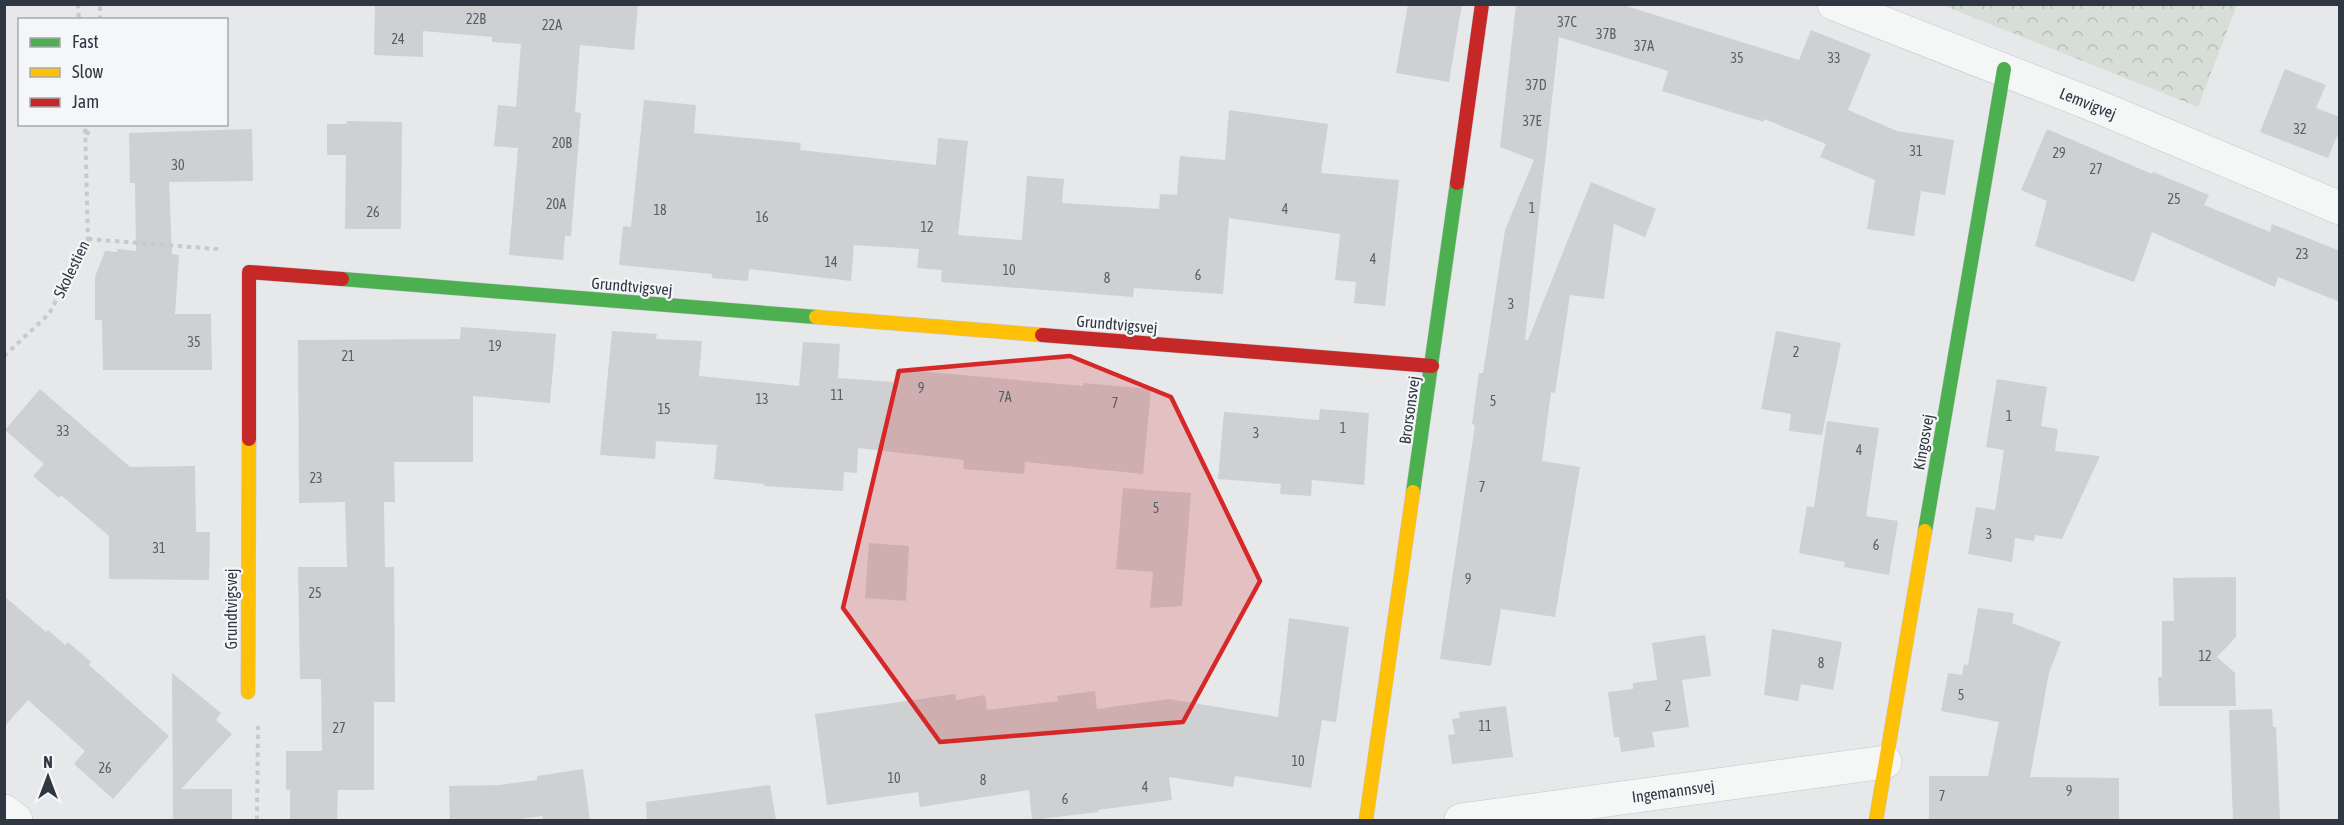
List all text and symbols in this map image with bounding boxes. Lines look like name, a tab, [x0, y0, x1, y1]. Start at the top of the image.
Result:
house number: 22B	[466, 11, 486, 27]
house number: 37C	[1557, 14, 1577, 30]
house number: 22A	[542, 17, 562, 33]
legend	[18, 18, 228, 126]
house number: 37B	[1596, 26, 1616, 42]
text: Fast	[72, 31, 99, 52]
house number: 24	[391, 31, 405, 47]
house number: 37A	[1634, 38, 1654, 54]
house number: 35	[1730, 50, 1744, 66]
house number: 33	[1827, 50, 1841, 66]
text: Slow	[72, 61, 103, 82]
house number: 37D	[1526, 77, 1547, 93]
street label: Lemvigvej	[2057, 84, 2119, 123]
text: Jam	[72, 91, 99, 112]
house number: 37E	[1522, 113, 1542, 129]
house number: 32	[2293, 121, 2307, 137]
house number: 20B	[552, 135, 572, 151]
house number: 31	[1909, 143, 1923, 159]
house number: 29	[2052, 145, 2066, 161]
house number: 30	[171, 157, 185, 173]
house number: 27	[2089, 161, 2103, 177]
house number: 25	[2167, 191, 2181, 207]
house number: 20A	[546, 196, 566, 212]
house number: 1	[1529, 200, 1535, 216]
house number: 4	[1282, 201, 1289, 217]
house number: 18	[653, 202, 667, 218]
house number: 26	[366, 204, 380, 220]
house number: 16	[755, 209, 769, 225]
house number: 12	[920, 219, 934, 235]
street label: Skolestien	[49, 238, 93, 300]
house number: 23	[2295, 246, 2309, 262]
house number: 4	[1370, 251, 1377, 267]
house number: 14	[824, 254, 838, 270]
house number: 10	[1002, 262, 1016, 278]
house number: 6	[1195, 267, 1202, 283]
house number: 8	[1104, 270, 1111, 286]
street label: Grundtvigsvej	[591, 274, 673, 299]
house number: 3	[1508, 296, 1514, 312]
street label: Grundtvigsvej	[1076, 312, 1158, 337]
house number: 35	[187, 334, 201, 350]
house number: 19	[488, 338, 502, 354]
house number: 2	[1793, 344, 1799, 360]
house number: 21	[341, 348, 355, 364]
street label: Brorsonsvej	[1395, 375, 1424, 445]
house number: 9	[918, 380, 924, 396]
house number: 11	[830, 387, 844, 403]
house number: 7A	[998, 389, 1012, 405]
house number: 13	[755, 391, 769, 407]
house number: 5	[1490, 393, 1496, 409]
house number: 7	[1112, 395, 1118, 411]
house number: 15	[657, 401, 671, 417]
house number: 1	[2006, 408, 2012, 424]
street label: Kingosvej	[1909, 413, 1938, 472]
house number: 1	[1340, 420, 1346, 436]
house number: 33	[56, 423, 70, 439]
house number: 3	[1253, 425, 1259, 441]
house number: 4	[1856, 442, 1863, 458]
house number: 23	[309, 470, 323, 486]
house number: 7	[1479, 479, 1485, 495]
house number: 5	[1153, 500, 1159, 516]
house number: 3	[1986, 526, 1992, 542]
house number: 6	[1873, 537, 1880, 553]
house number: 31	[152, 540, 166, 556]
street label: Grundtvigsvej	[222, 568, 241, 650]
house number: 9	[1465, 571, 1471, 587]
house number: 25	[308, 585, 322, 601]
house number: 12	[2198, 648, 2212, 664]
house number: 8	[1818, 655, 1825, 671]
house number: 5	[1958, 687, 1964, 703]
house number: 2	[1665, 698, 1671, 714]
house number: 11	[1478, 718, 1492, 734]
house number: 27	[332, 720, 346, 736]
north arrow	[18, 747, 78, 807]
text: N	[43, 753, 53, 771]
house number: 10	[1291, 753, 1305, 769]
house number: 26	[98, 760, 112, 776]
house number: 10	[887, 770, 901, 786]
house number: 8	[980, 772, 987, 788]
street label: Ingemannsvej	[1631, 776, 1716, 807]
house number: 4	[1142, 779, 1149, 795]
house number: 9	[2066, 783, 2072, 799]
house number: 7	[1939, 788, 1945, 804]
house number: 6	[1062, 791, 1069, 807]

